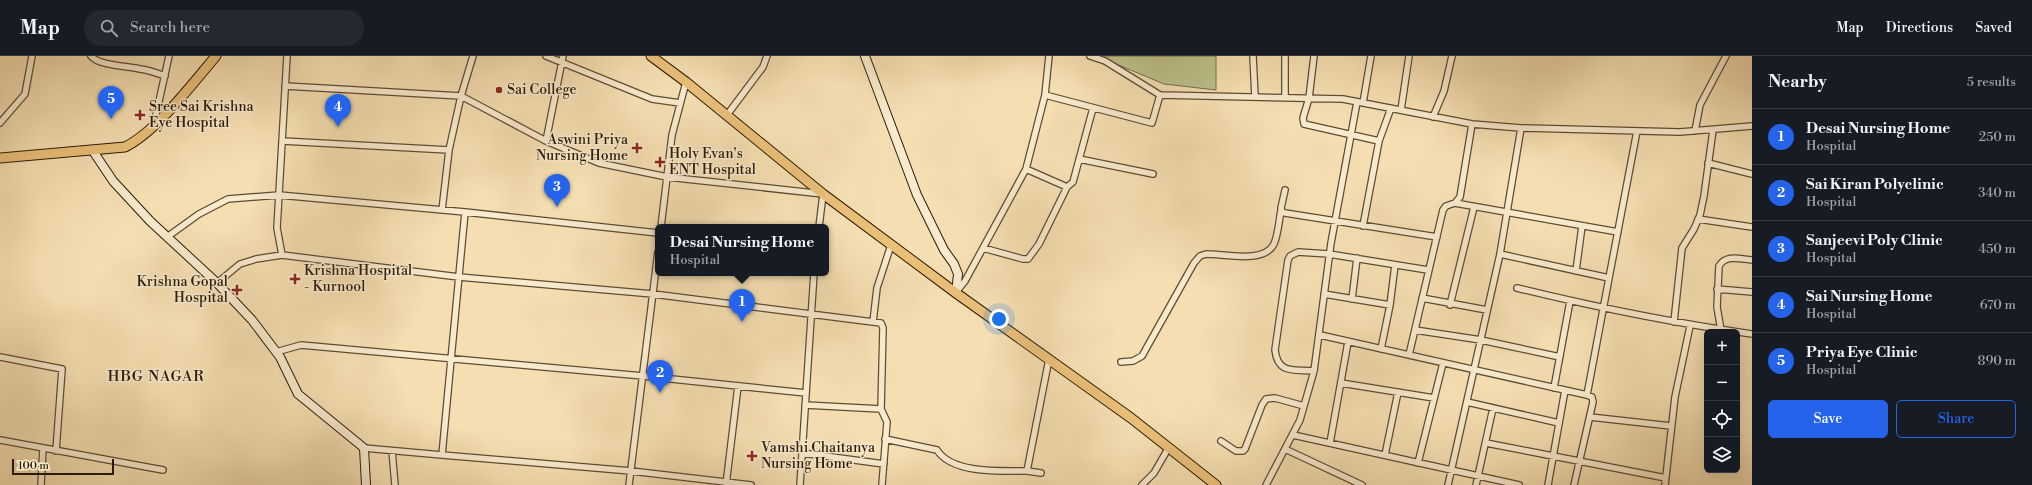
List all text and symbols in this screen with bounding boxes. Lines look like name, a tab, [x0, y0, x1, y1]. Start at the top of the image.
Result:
search box	[84, 10, 364, 46]
text: Map	[20, 16, 60, 40]
icon: search	[98, 17, 120, 39]
text: Search here	[130, 18, 210, 37]
text: Map	[1836, 19, 1864, 37]
text: Directions	[1886, 19, 1953, 37]
text: Saved	[1975, 19, 2012, 37]
text: Nearby	[1768, 71, 1827, 93]
text: 5 results	[1967, 74, 2016, 90]
place label: Sai College	[507, 81, 577, 99]
marker: Sai College	[494, 85, 504, 95]
pin: 5	[98, 86, 124, 119]
pin: 4	[325, 94, 351, 127]
place label: Sree Sai Krishna Eye Hospital	[149, 98, 255, 132]
marker: Sree Sai Krishna Eye Hospital	[134, 109, 146, 121]
text: Desai Nursing Home	[1806, 119, 1950, 138]
text: 1	[1778, 129, 1784, 145]
text: 250 m	[1979, 129, 2016, 145]
place label: Aswini Priya Nursing Home	[536, 131, 629, 165]
text: Hospital	[1806, 138, 1856, 154]
marker: Aswini Priya Nursing Home	[631, 142, 643, 154]
place label: Holy Evan's ENT Hospital	[669, 145, 756, 179]
marker: Holy Evan's ENT Hospital	[654, 156, 666, 168]
pin: 3	[544, 174, 570, 207]
text: Sai Kiran Polyclinic	[1806, 175, 1944, 194]
text: 2	[1777, 185, 1785, 201]
text: 340 m	[1978, 185, 2016, 201]
text: Hospital	[1806, 194, 1856, 210]
popup	[655, 224, 829, 276]
text: Sanjeevi Poly Clinic	[1806, 231, 1943, 250]
text: Desai Nursing Home	[670, 233, 814, 252]
text: 3	[1777, 241, 1785, 257]
text: 450 m	[1978, 241, 2016, 257]
text: Hospital	[1806, 250, 1856, 266]
text: Hospital	[670, 252, 720, 268]
place label: Krishna Hospital - Kurnool	[304, 262, 412, 296]
place label: Krishna Gopal Hospital	[137, 273, 228, 307]
marker: Krishna Hospital - Kurnool	[289, 273, 301, 285]
marker: Krishna Gopal Hospital	[231, 284, 243, 296]
text: Sai Nursing Home	[1806, 287, 1932, 306]
pin: 1	[729, 289, 755, 322]
text: 4	[1777, 297, 1785, 313]
text: 670 m	[1980, 297, 2016, 313]
text: Hospital	[1806, 306, 1856, 322]
your location	[989, 309, 1009, 329]
map controls	[1704, 329, 1740, 473]
button: +	[1704, 329, 1740, 365]
text: Priya Eye Clinic	[1806, 343, 1918, 362]
text: 5	[1777, 353, 1785, 369]
text: 890 m	[1977, 353, 2016, 369]
pin: 2	[647, 360, 673, 393]
text: Hospital	[1806, 362, 1856, 378]
button: −	[1704, 365, 1740, 401]
district label: HBG NAGAR	[107, 367, 205, 386]
button: Save	[1768, 400, 1888, 438]
button: Share	[1896, 400, 2016, 438]
button: locate	[1704, 401, 1740, 437]
button: layers	[1704, 437, 1740, 473]
place label: Vamshi Chaitanya Nursing Home	[760, 439, 876, 473]
marker: Vamshi Chaitanya Nursing Home	[746, 450, 758, 462]
scale bar	[12, 457, 114, 476]
text: 100 m	[18, 459, 49, 473]

